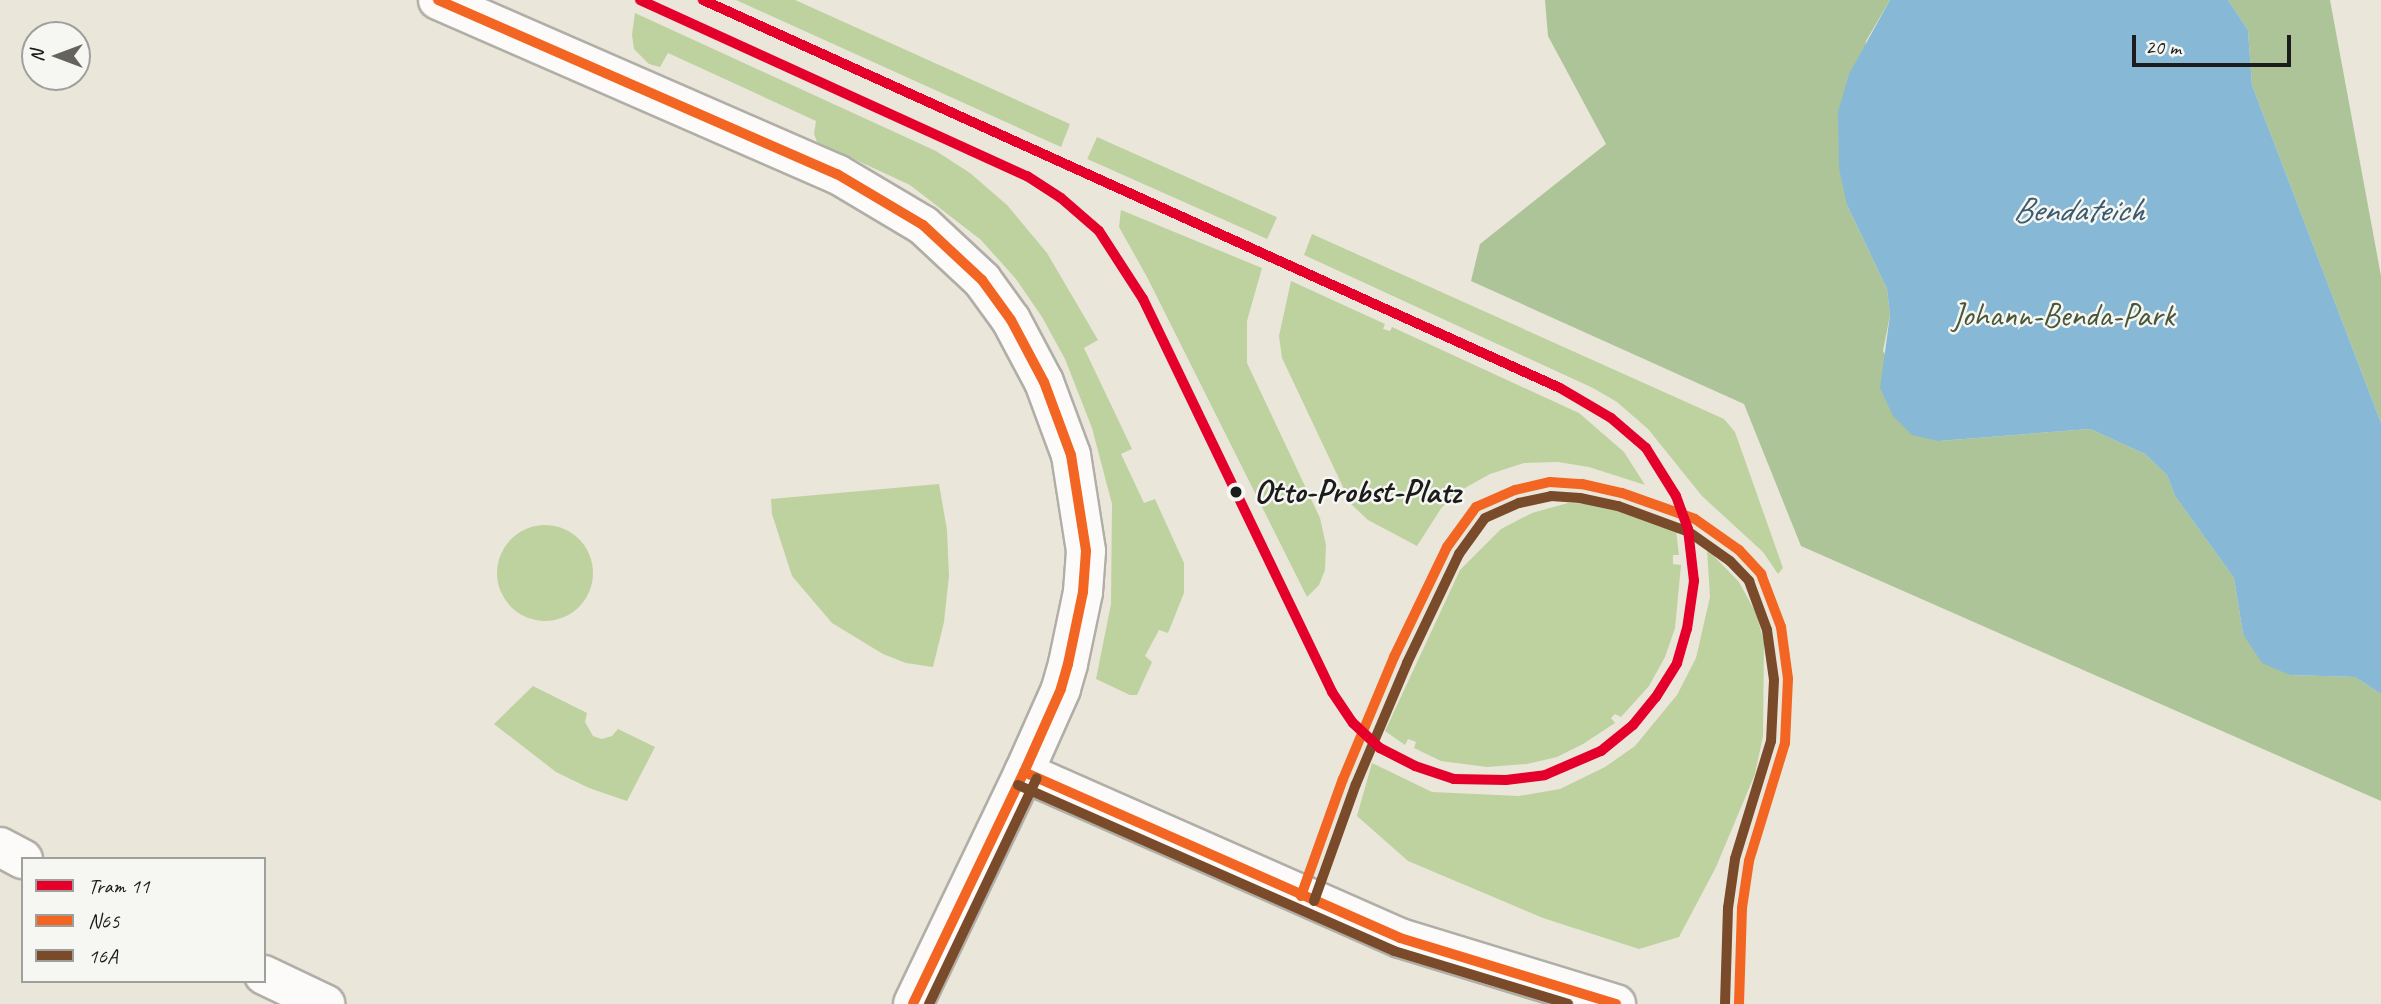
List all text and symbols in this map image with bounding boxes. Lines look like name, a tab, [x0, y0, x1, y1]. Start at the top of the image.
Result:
north arrow	[21, 21, 91, 91]
scale bar	[2136, 21, 2295, 65]
text: 20 m	[2145, 34, 2181, 60]
text: N	[25, 50, 49, 62]
water label: Bendateich	[2013, 189, 2143, 231]
park label: Johann-Benda-Park	[1952, 296, 2174, 336]
place label: Otto-Probst-Platz	[1254, 472, 1461, 512]
marker: Otto-Probst-Platz	[1224, 480, 1248, 504]
legend	[21, 857, 266, 983]
text: Tram 11	[88, 873, 149, 899]
text: N65	[88, 908, 119, 934]
text: 16A	[88, 943, 117, 969]

